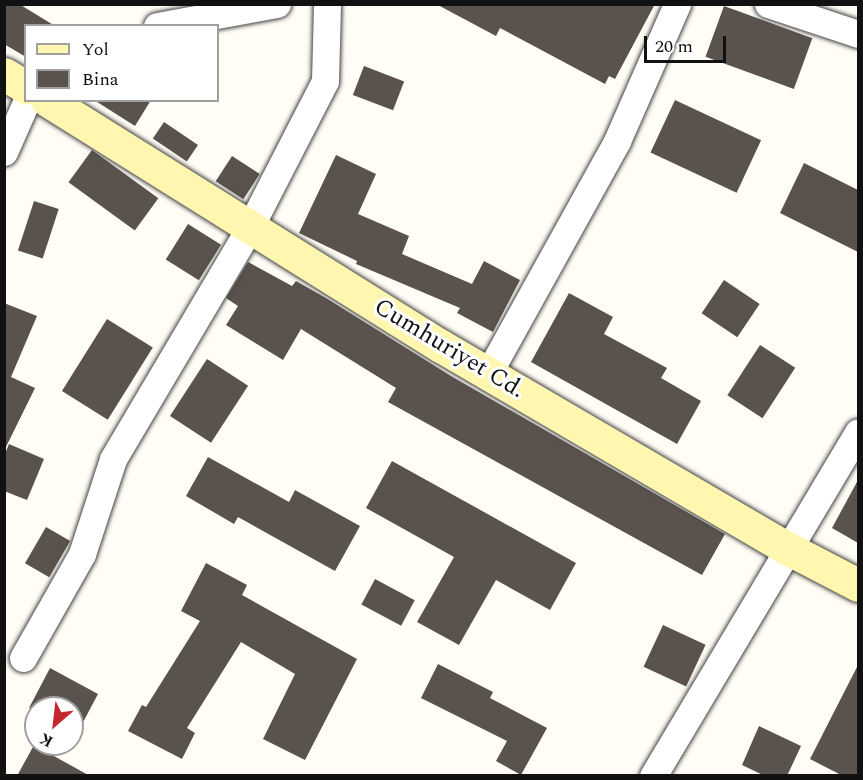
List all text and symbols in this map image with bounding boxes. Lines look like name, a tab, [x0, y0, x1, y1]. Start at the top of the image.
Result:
legend	[24, 24, 219, 102]
scale bar	[647, 24, 730, 62]
text: 20 m	[655, 33, 693, 60]
text: Yol	[82, 36, 109, 63]
text: Bina	[82, 66, 119, 93]
street label: Cumhuriyet Cd.	[369, 293, 529, 405]
north arrow	[24, 696, 84, 756]
text: K	[35, 727, 58, 754]

